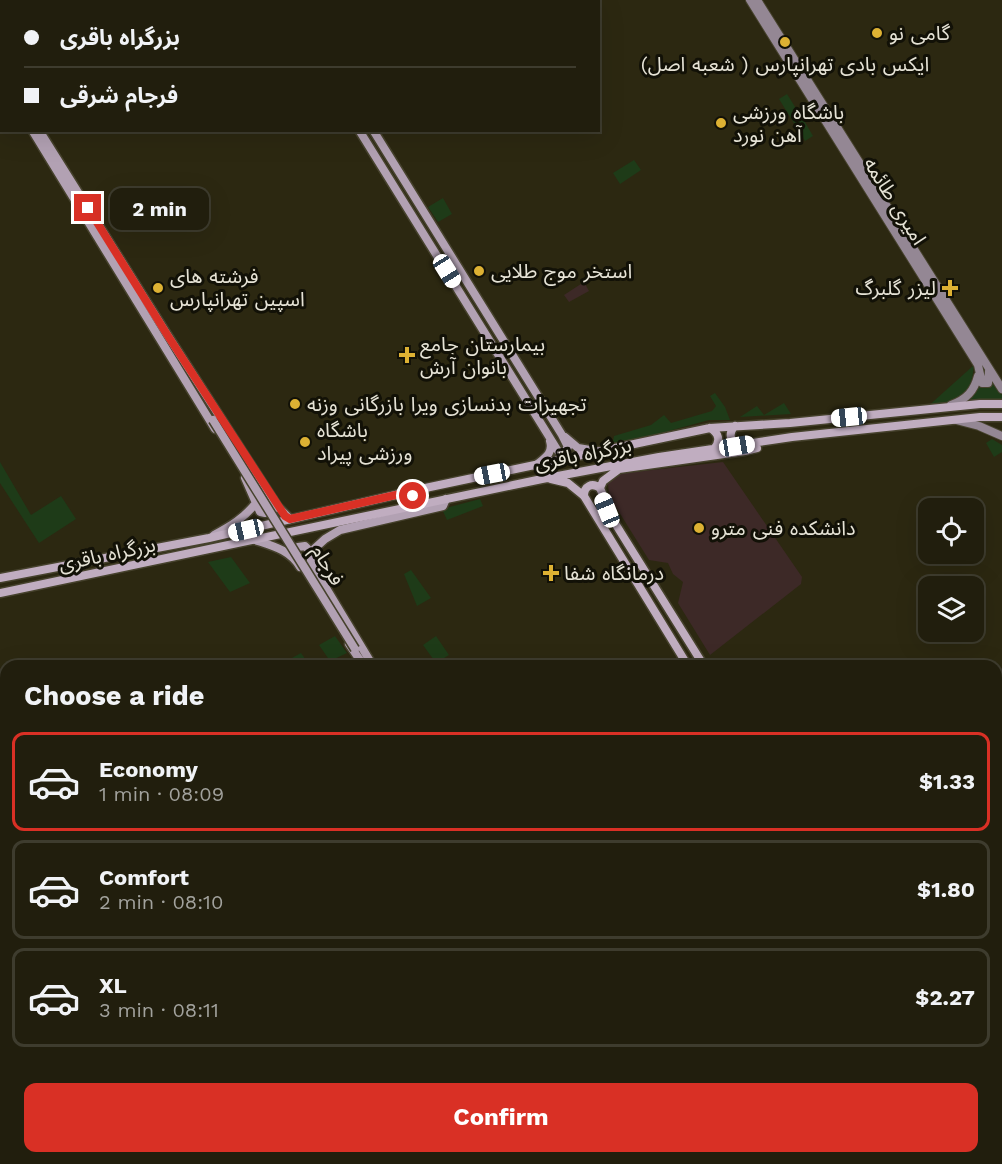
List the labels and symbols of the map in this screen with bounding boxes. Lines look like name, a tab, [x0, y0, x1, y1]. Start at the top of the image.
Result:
place label: گامی نو	[889, 21, 951, 45]
marker: گامی نو	[870, 26, 884, 40]
marker: ایکس بادی تهرانپارس ( شعبه اصل)	[778, 35, 792, 49]
place label: ایکس بادی تهرانپارس ( شعبه اصل)	[641, 52, 929, 77]
place label: باشگاه ورزشی آهن نورد	[733, 100, 844, 147]
marker: باشگاه ورزشی آهن نورد	[714, 116, 728, 130]
street label: امیری طائمه	[859, 153, 931, 249]
callout: 2 min	[109, 187, 208, 229]
route end	[74, 194, 101, 221]
car	[430, 251, 464, 291]
place label: استخر موج طلایی	[491, 259, 632, 286]
place label: فرشته های اسپین تهرانپارس	[170, 264, 305, 312]
marker: استخر موج طلایی	[472, 264, 486, 278]
place label: لیزر گلبرگ	[856, 276, 936, 300]
marker: لیزر گلبرگ	[941, 279, 959, 297]
marker: فرشته های اسپین تهرانپارس	[151, 281, 165, 295]
place label: بیمارستان جامع بانوان آرش	[420, 332, 545, 379]
marker: بیمارستان جامع بانوان آرش	[398, 346, 416, 364]
place label: تجهیزات بدنسازی ویرا بازرگانی وزنه	[307, 392, 587, 416]
marker: تجهیزات بدنسازی ویرا بازرگانی وزنه	[288, 397, 302, 411]
car	[830, 406, 868, 428]
place label: باشگاه ورزشی پیراد	[317, 418, 412, 466]
street label: بزرگراه باقری	[532, 433, 634, 475]
car	[718, 434, 756, 458]
marker: باشگاه ورزشی پیراد	[298, 435, 312, 449]
car	[473, 462, 511, 486]
route start	[399, 482, 426, 509]
car	[592, 490, 622, 530]
place label: دانشکده فنی مترو	[711, 516, 856, 540]
car	[226, 517, 266, 543]
marker: دانشکده فنی مترو	[692, 521, 706, 535]
street label: بزرگراه باقری	[56, 532, 158, 576]
street label: فرجام	[304, 540, 349, 591]
place label: درمانگاه شفا	[564, 561, 664, 585]
marker: درمانگاه شفا	[542, 564, 560, 582]

